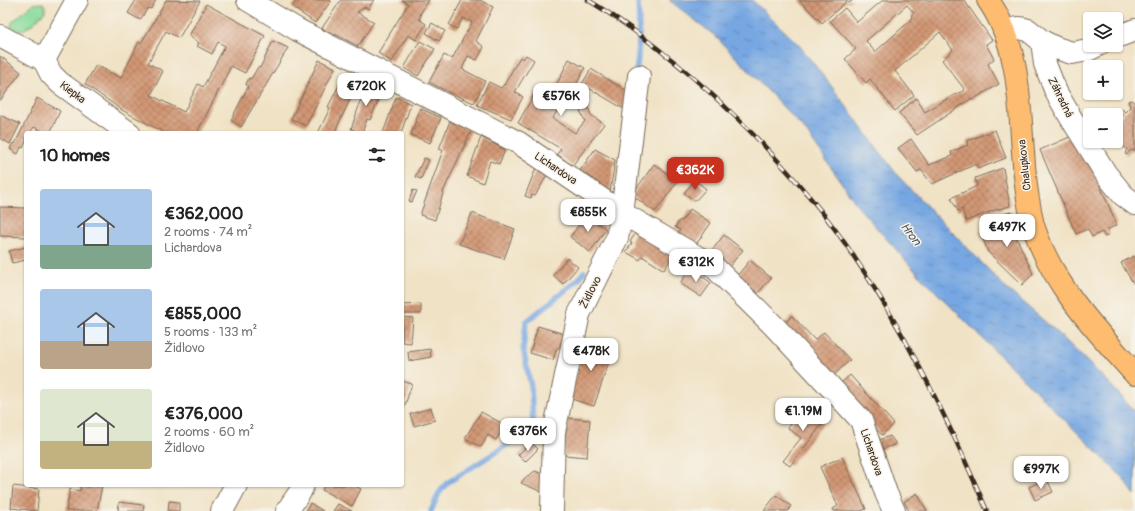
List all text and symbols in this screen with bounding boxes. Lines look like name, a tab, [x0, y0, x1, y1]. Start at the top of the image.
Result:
map controls	[1083, 12, 1123, 148]
button: layers	[1083, 12, 1123, 52]
button: +	[1083, 60, 1123, 100]
pin: €720K	[338, 73, 394, 107]
street label: Záhradná	[1045, 75, 1076, 120]
text: €720K	[346, 78, 386, 94]
street label: Kiepka	[57, 79, 88, 106]
pin: €576K	[533, 83, 589, 117]
text: €576K	[542, 88, 580, 104]
button: −	[1083, 108, 1123, 148]
street label: Chalupkova	[1015, 139, 1034, 191]
icon: filters	[366, 144, 388, 166]
text: 10 homes	[40, 145, 110, 166]
street label: Lichardova	[532, 149, 580, 187]
pin: €362K	[667, 157, 723, 191]
text: €362K	[676, 162, 714, 178]
pin: €855K	[560, 199, 616, 233]
text: €362,000	[164, 203, 243, 224]
text: €855K	[569, 204, 607, 220]
icon: home	[72, 205, 120, 253]
pin: €497K	[979, 214, 1035, 248]
text: €497K	[988, 219, 1026, 235]
water label: Hron	[897, 220, 925, 250]
text: 2 rooms · 74 m²	[164, 224, 252, 240]
text: Lichardova	[164, 240, 222, 256]
pin: €312K	[668, 249, 724, 283]
text: €312K	[678, 254, 714, 270]
street label: Židlovo	[577, 274, 604, 311]
text: €855,000	[164, 303, 241, 324]
icon: home	[72, 305, 120, 353]
text: 5 rooms · 133 m²	[164, 324, 257, 340]
pin: €478K	[563, 338, 619, 372]
text: Židlovo	[164, 340, 205, 356]
text: €478K	[572, 343, 610, 359]
pin: €1.19M	[770, 398, 836, 432]
text: €376,000	[164, 403, 243, 424]
text: €1.19M	[784, 403, 822, 419]
icon: home	[72, 405, 120, 453]
pin: €376K	[500, 418, 556, 452]
text: €376K	[509, 423, 547, 439]
text: 2 rooms · 60 m²	[164, 424, 254, 440]
street label: Lichardova	[857, 427, 886, 477]
text: Židlovo	[164, 440, 205, 456]
pin: €997K	[1013, 456, 1069, 490]
text: €997K	[1023, 461, 1059, 477]

